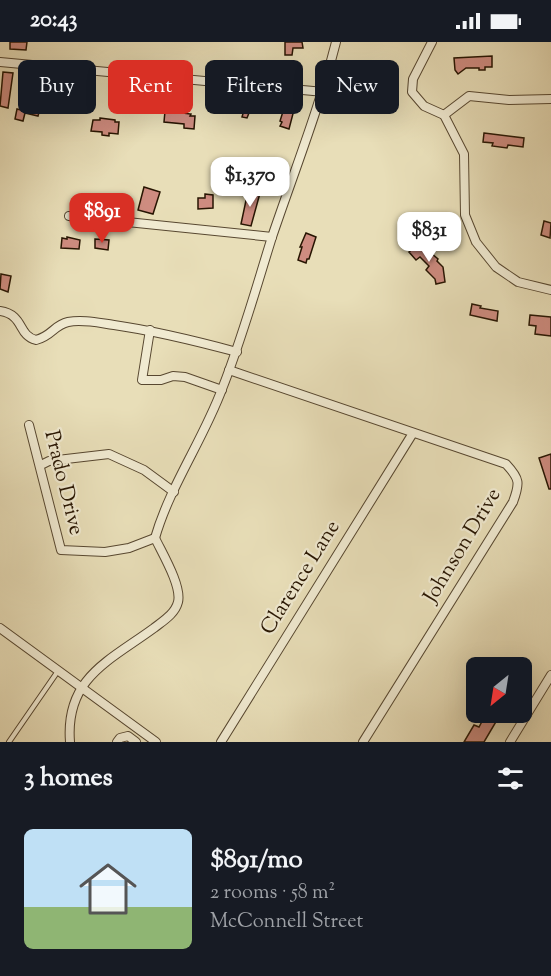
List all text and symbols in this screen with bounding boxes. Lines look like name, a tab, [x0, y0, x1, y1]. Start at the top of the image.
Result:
text: 20:43	[30, 5, 77, 37]
chip: Buy	[18, 60, 96, 114]
chip: Rent	[108, 60, 193, 114]
chip: Filters	[205, 60, 303, 114]
chip: New	[315, 60, 399, 114]
pin: $1,370	[201, 157, 299, 208]
text: $1,370	[225, 162, 275, 191]
pin: $891	[66, 193, 138, 244]
text: $891	[83, 198, 121, 227]
pin: $831	[393, 212, 465, 263]
text: $831	[411, 217, 447, 246]
street label: Prado Drive	[36, 427, 90, 539]
street label: Johnson Drive	[416, 483, 509, 610]
street label: Clarence Lane	[254, 515, 348, 641]
north arrow	[466, 657, 532, 723]
map controls	[466, 657, 532, 723]
text: 3 homes	[24, 760, 113, 797]
icon: filters	[494, 762, 527, 795]
text: $891/mo	[210, 842, 303, 879]
icon: home	[72, 853, 144, 925]
text: 2 rooms · 58 m²	[210, 879, 335, 908]
text: McConnell Street	[210, 908, 363, 937]

